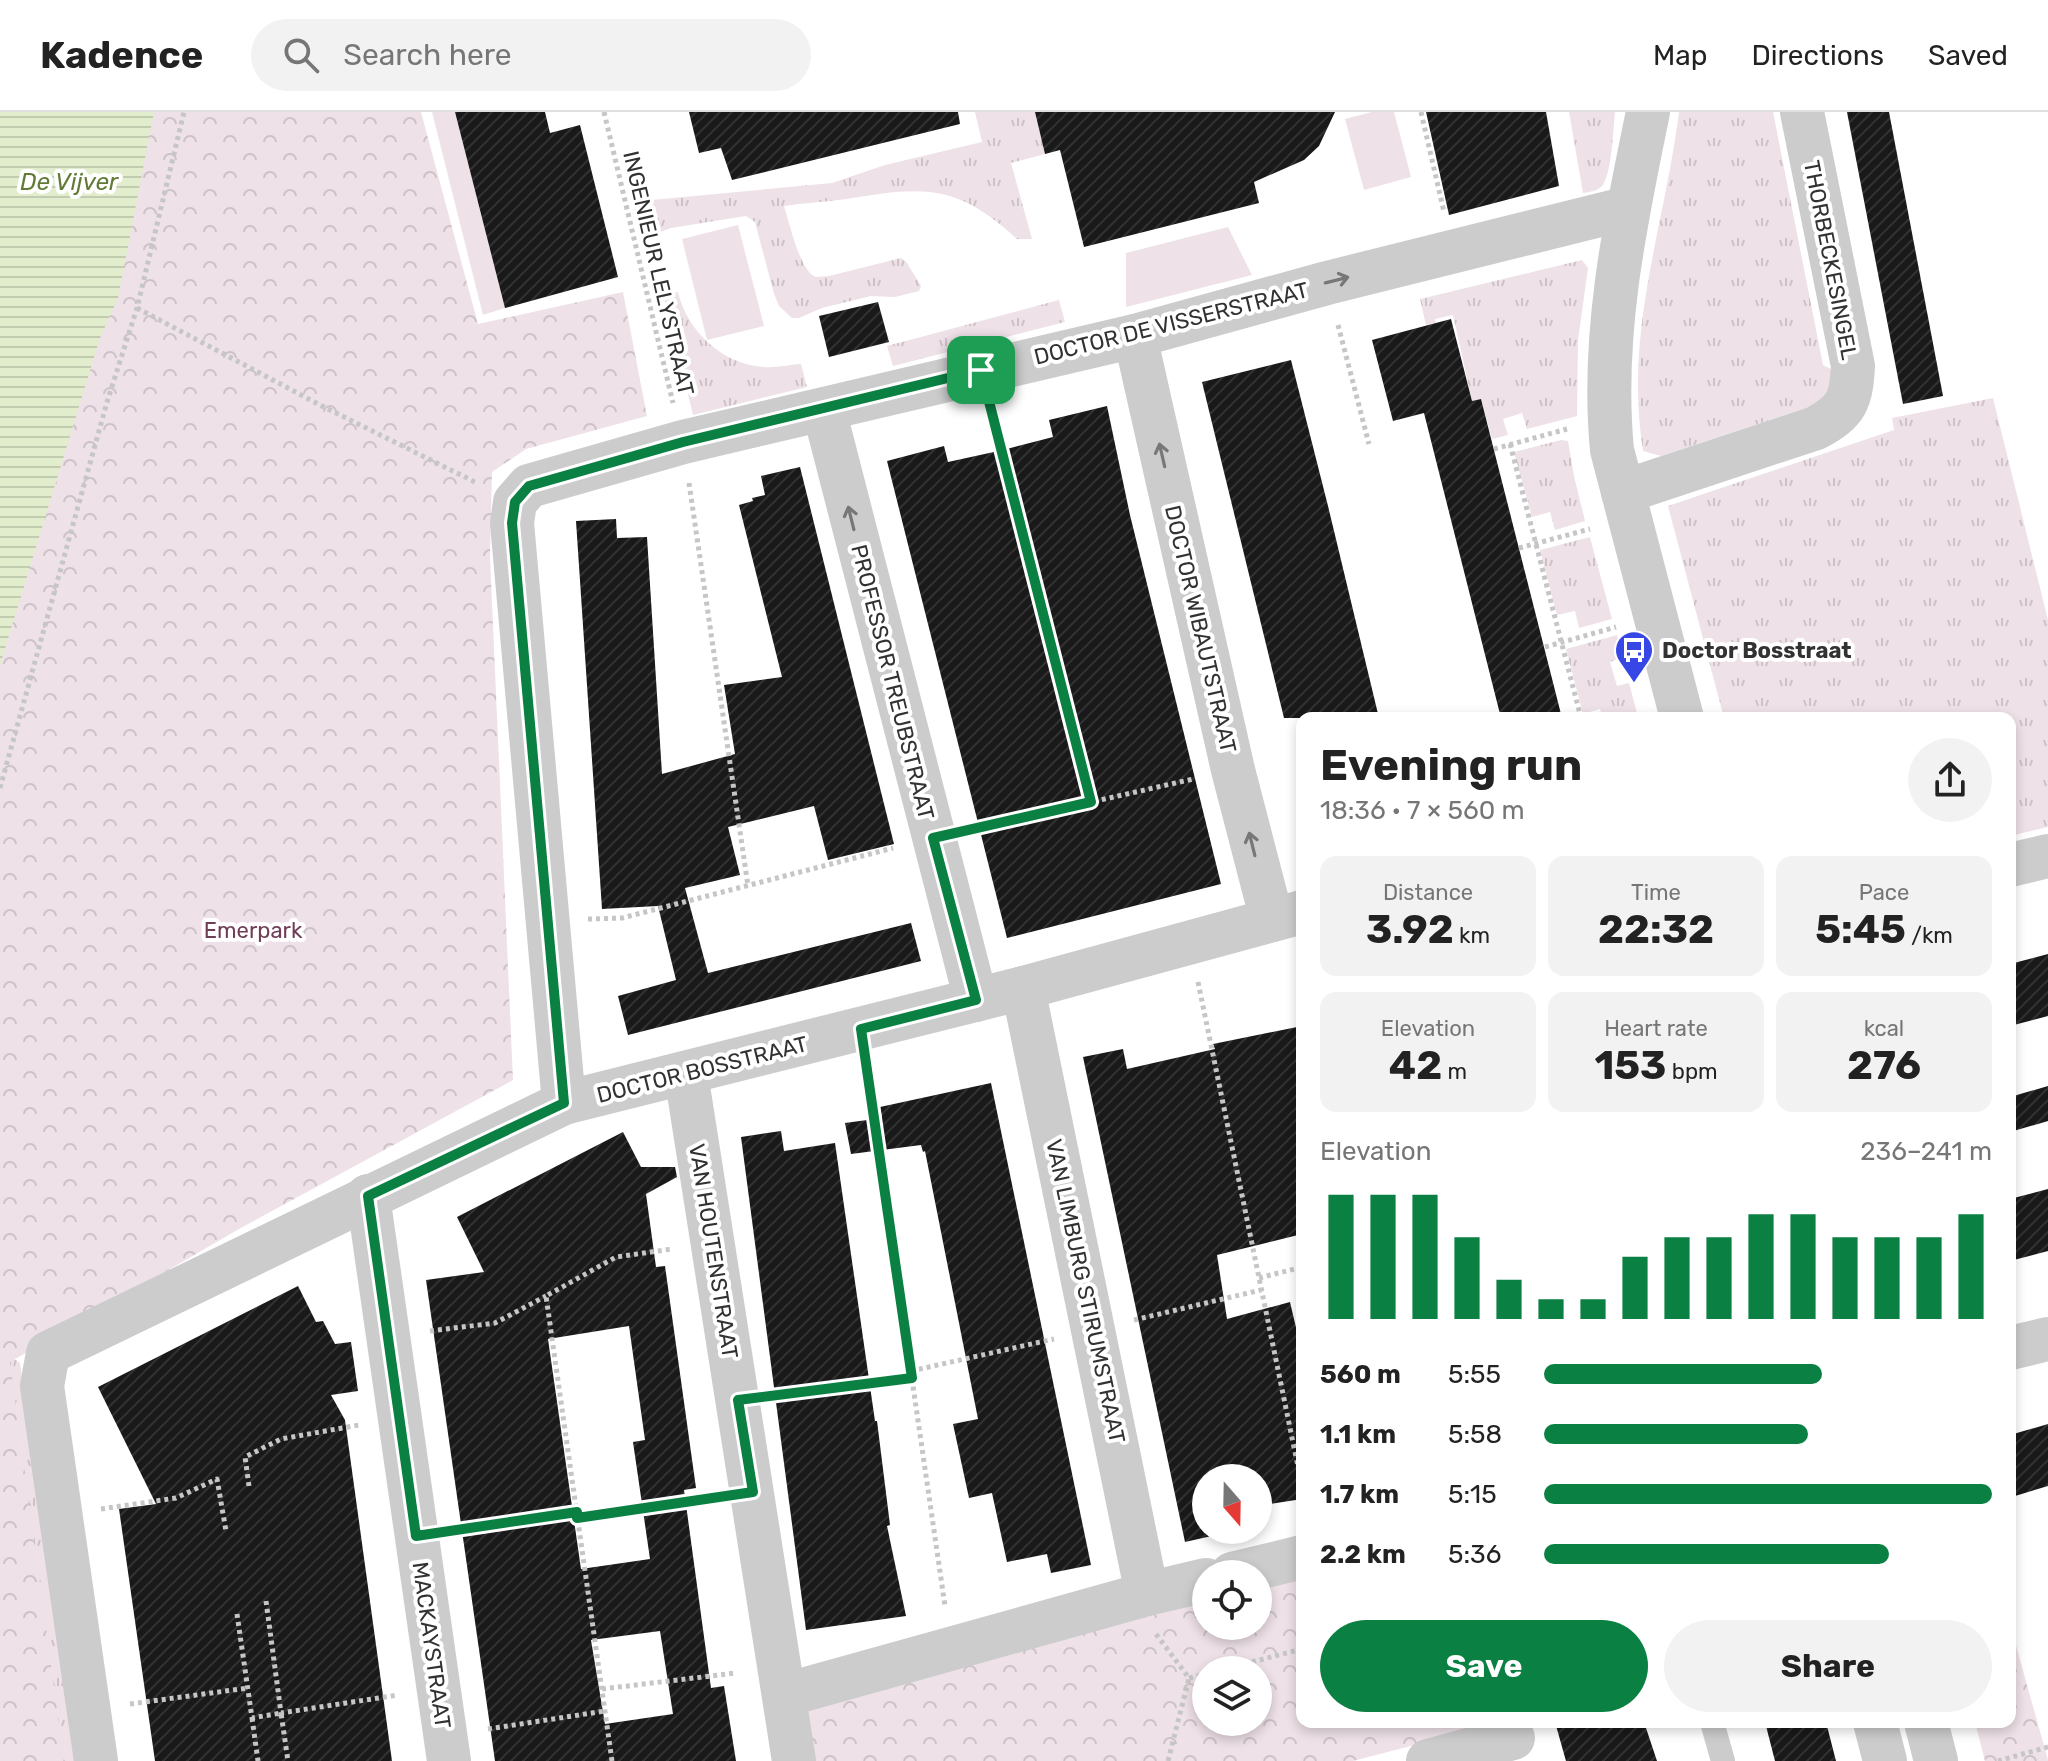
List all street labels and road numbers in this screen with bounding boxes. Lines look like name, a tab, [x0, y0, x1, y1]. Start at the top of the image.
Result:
street label: INGENIEUR LELYSTRAAT	[617, 148, 700, 398]
street label: THORBECKESINGEL	[1798, 158, 1863, 362]
street label: DOCTOR DE VISSERSTRAAT	[1031, 276, 1311, 371]
street label: DOCTOR WIBAUTSTRAAT	[1159, 503, 1242, 756]
street label: PROFESSOR TREUBSTRAAT	[845, 542, 940, 823]
street label: DOCTOR BOSSTRAAT	[594, 1030, 811, 1109]
street label: VAN LIMBURG STIRUMSTRAAT	[1040, 1137, 1131, 1446]
street label: VAN HOUTENSTRAAT	[683, 1142, 744, 1361]
street label: MACKAYSTRAAT	[406, 1560, 457, 1730]

